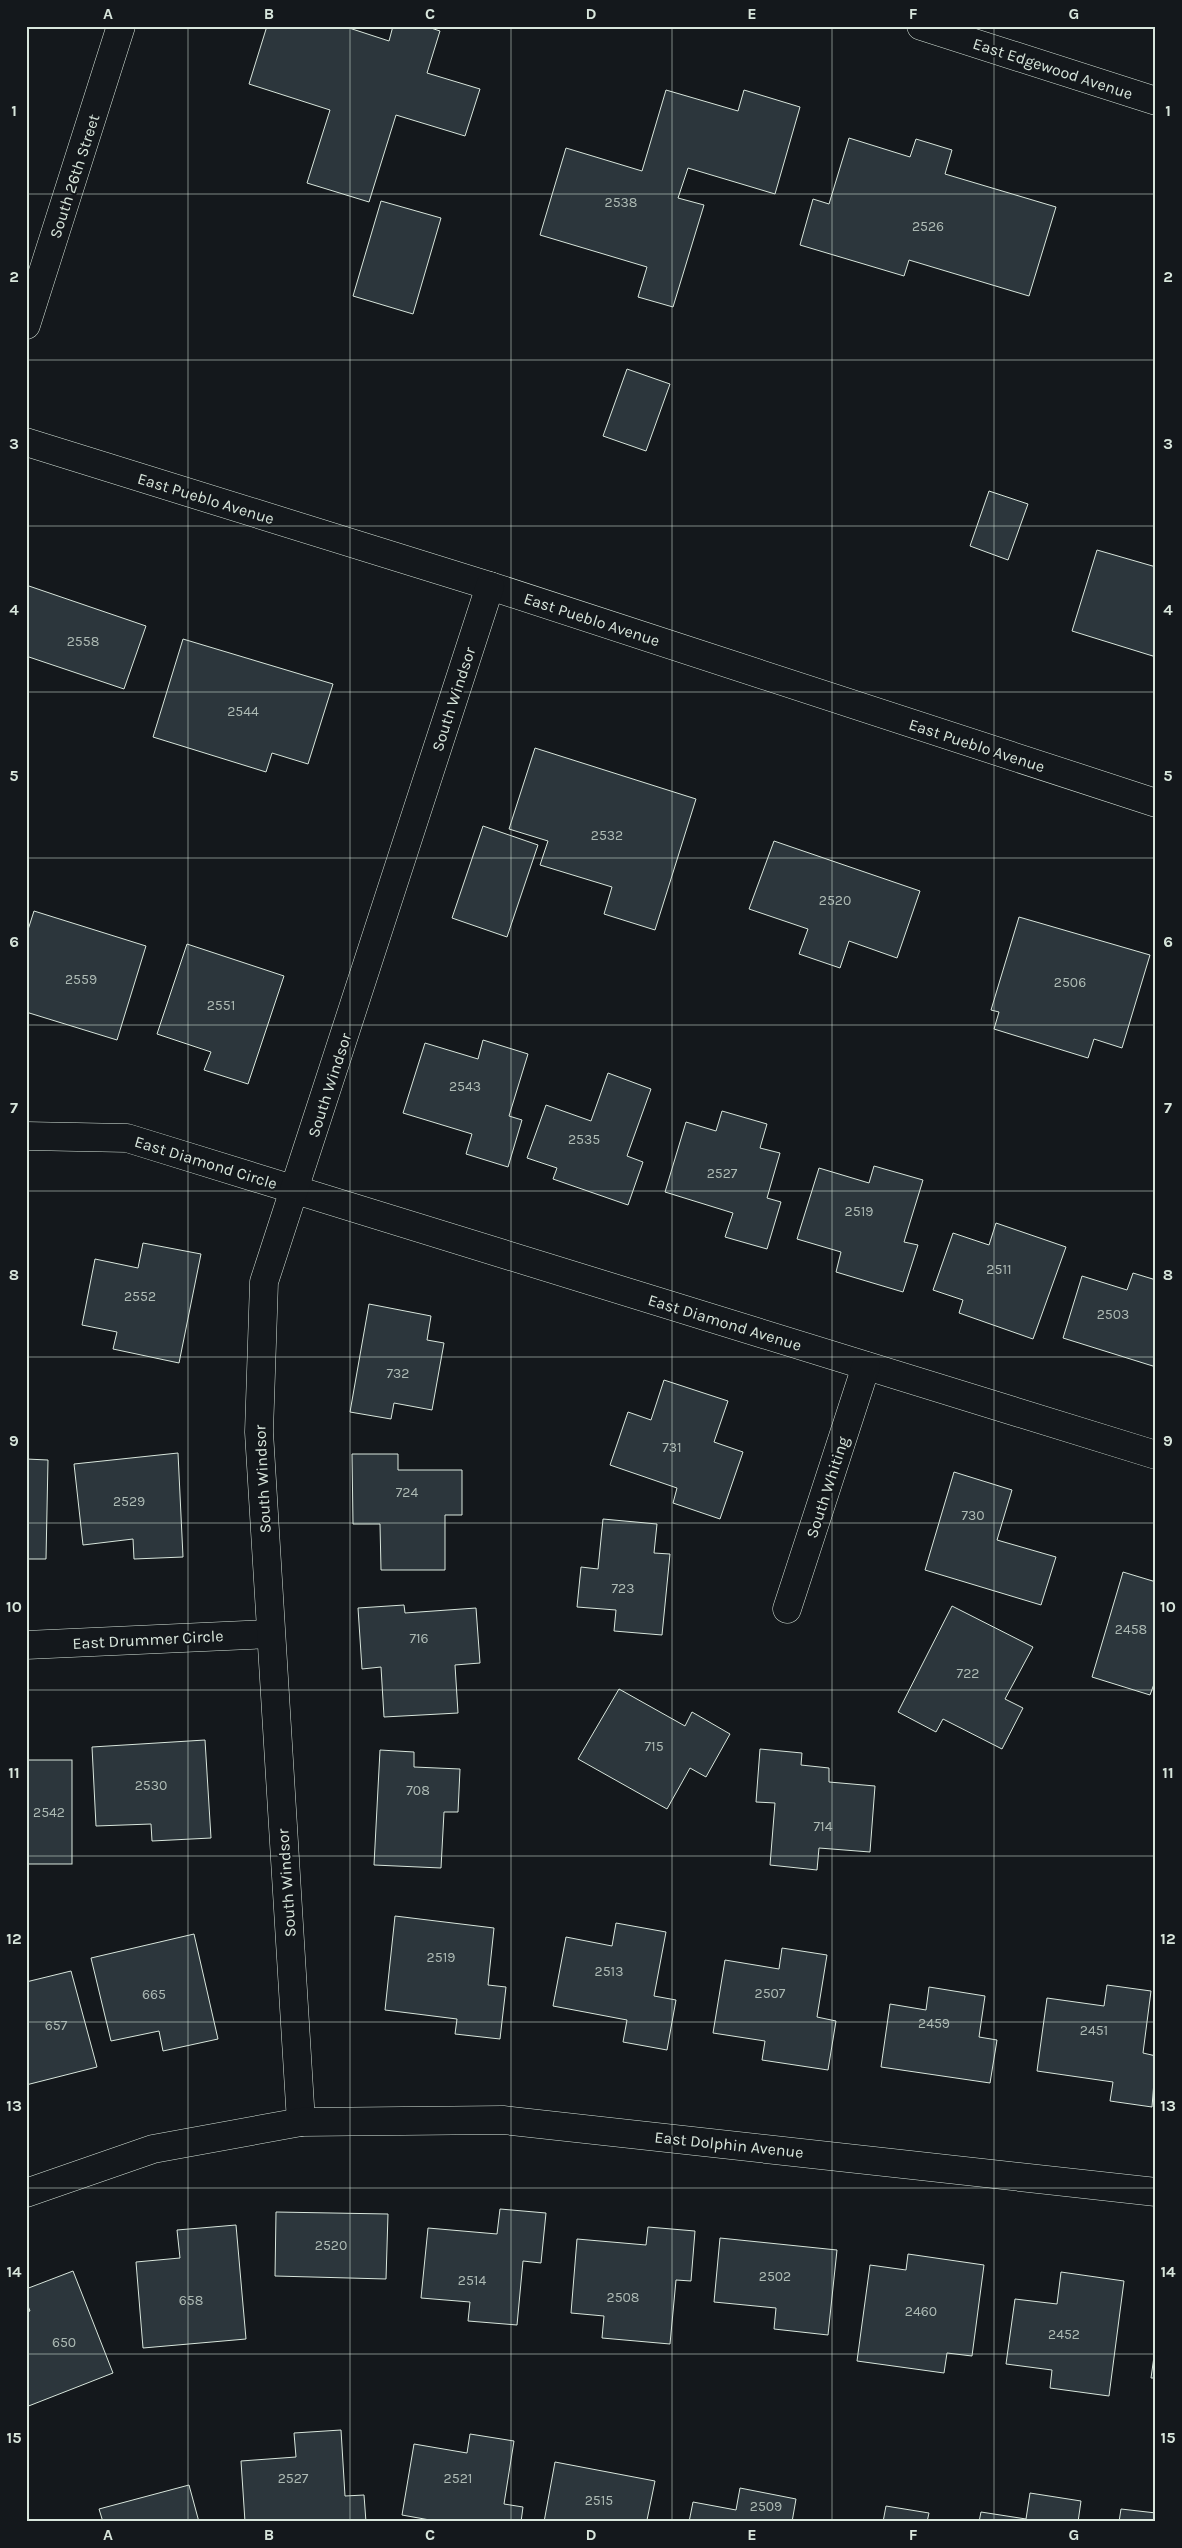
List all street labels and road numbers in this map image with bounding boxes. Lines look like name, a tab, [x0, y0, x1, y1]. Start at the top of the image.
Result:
street label: East Edgewood Avenue	[971, 34, 1135, 103]
street label: South 26th Street	[45, 112, 104, 241]
street label: East Pueblo Avenue	[135, 469, 277, 528]
street label: East Pueblo Avenue	[521, 589, 662, 650]
street label: South Windsor	[428, 644, 479, 754]
street label: East Pueblo Avenue	[906, 715, 1047, 776]
street label: South Windsor	[304, 1030, 355, 1140]
street label: East Diamond Circle	[132, 1132, 279, 1193]
street label: East Diamond Avenue	[646, 1290, 804, 1355]
street label: South Windsor	[250, 1424, 275, 1534]
street label: South Whiting	[802, 1434, 853, 1540]
street label: East Drummer Circle	[72, 1626, 224, 1653]
street label: South Windsor	[273, 1828, 300, 1938]
street label: East Dolphin Avenue	[654, 2127, 804, 2162]

